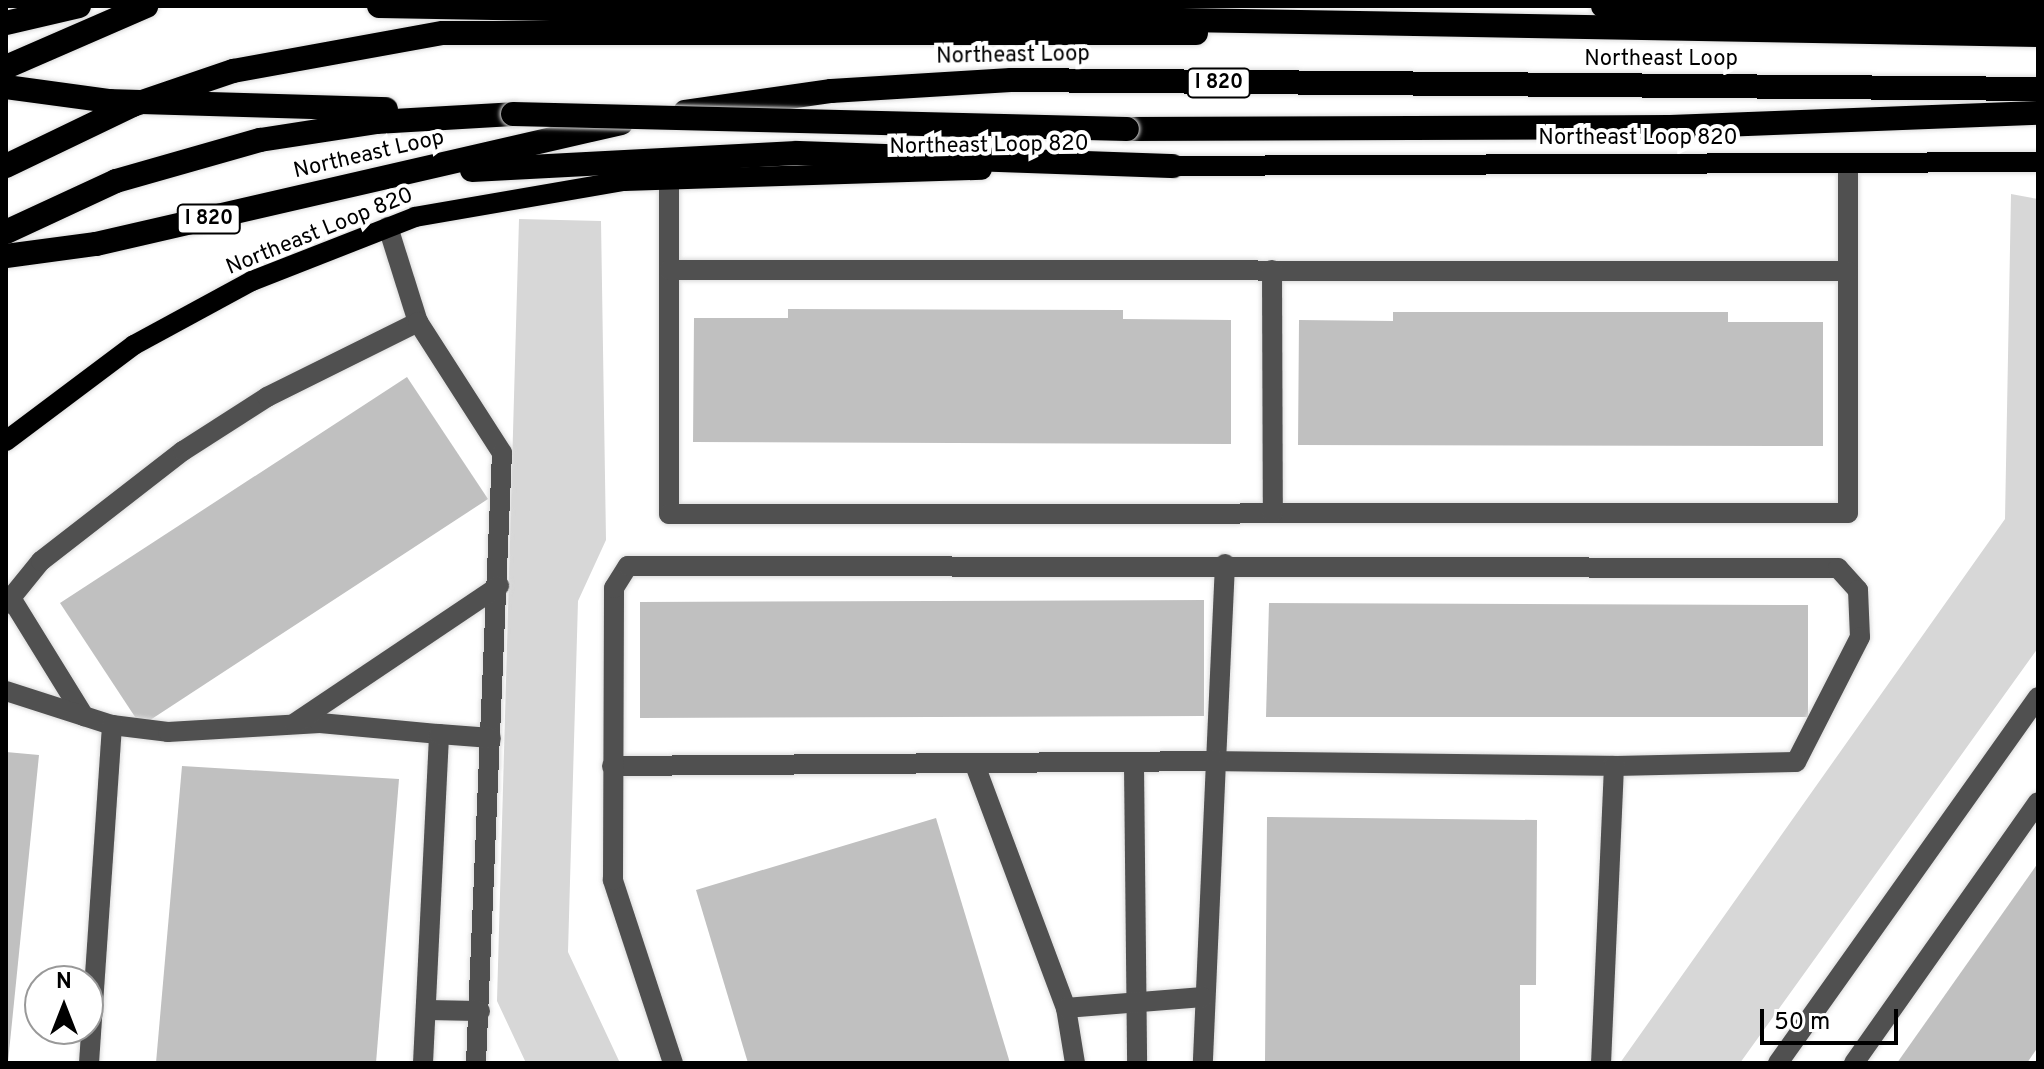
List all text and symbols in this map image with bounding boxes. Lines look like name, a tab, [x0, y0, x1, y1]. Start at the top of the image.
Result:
street label: Northeast Loop	[936, 41, 1090, 71]
street label: Northeast Loop	[1584, 47, 1738, 73]
road number: I 820	[1185, 67, 1253, 99]
street label: Northeast Loop	[291, 125, 447, 185]
street label: Northeast Loop 820	[1538, 126, 1738, 152]
street label: Northeast Loop 820	[889, 131, 1089, 161]
street label: Northeast Loop 820	[223, 182, 417, 282]
road number: I 820	[175, 203, 243, 235]
north arrow	[24, 965, 104, 1045]
text: N	[56, 969, 72, 996]
scale bar	[1764, 993, 1902, 1043]
text: 50 m	[1774, 1008, 1830, 1038]

